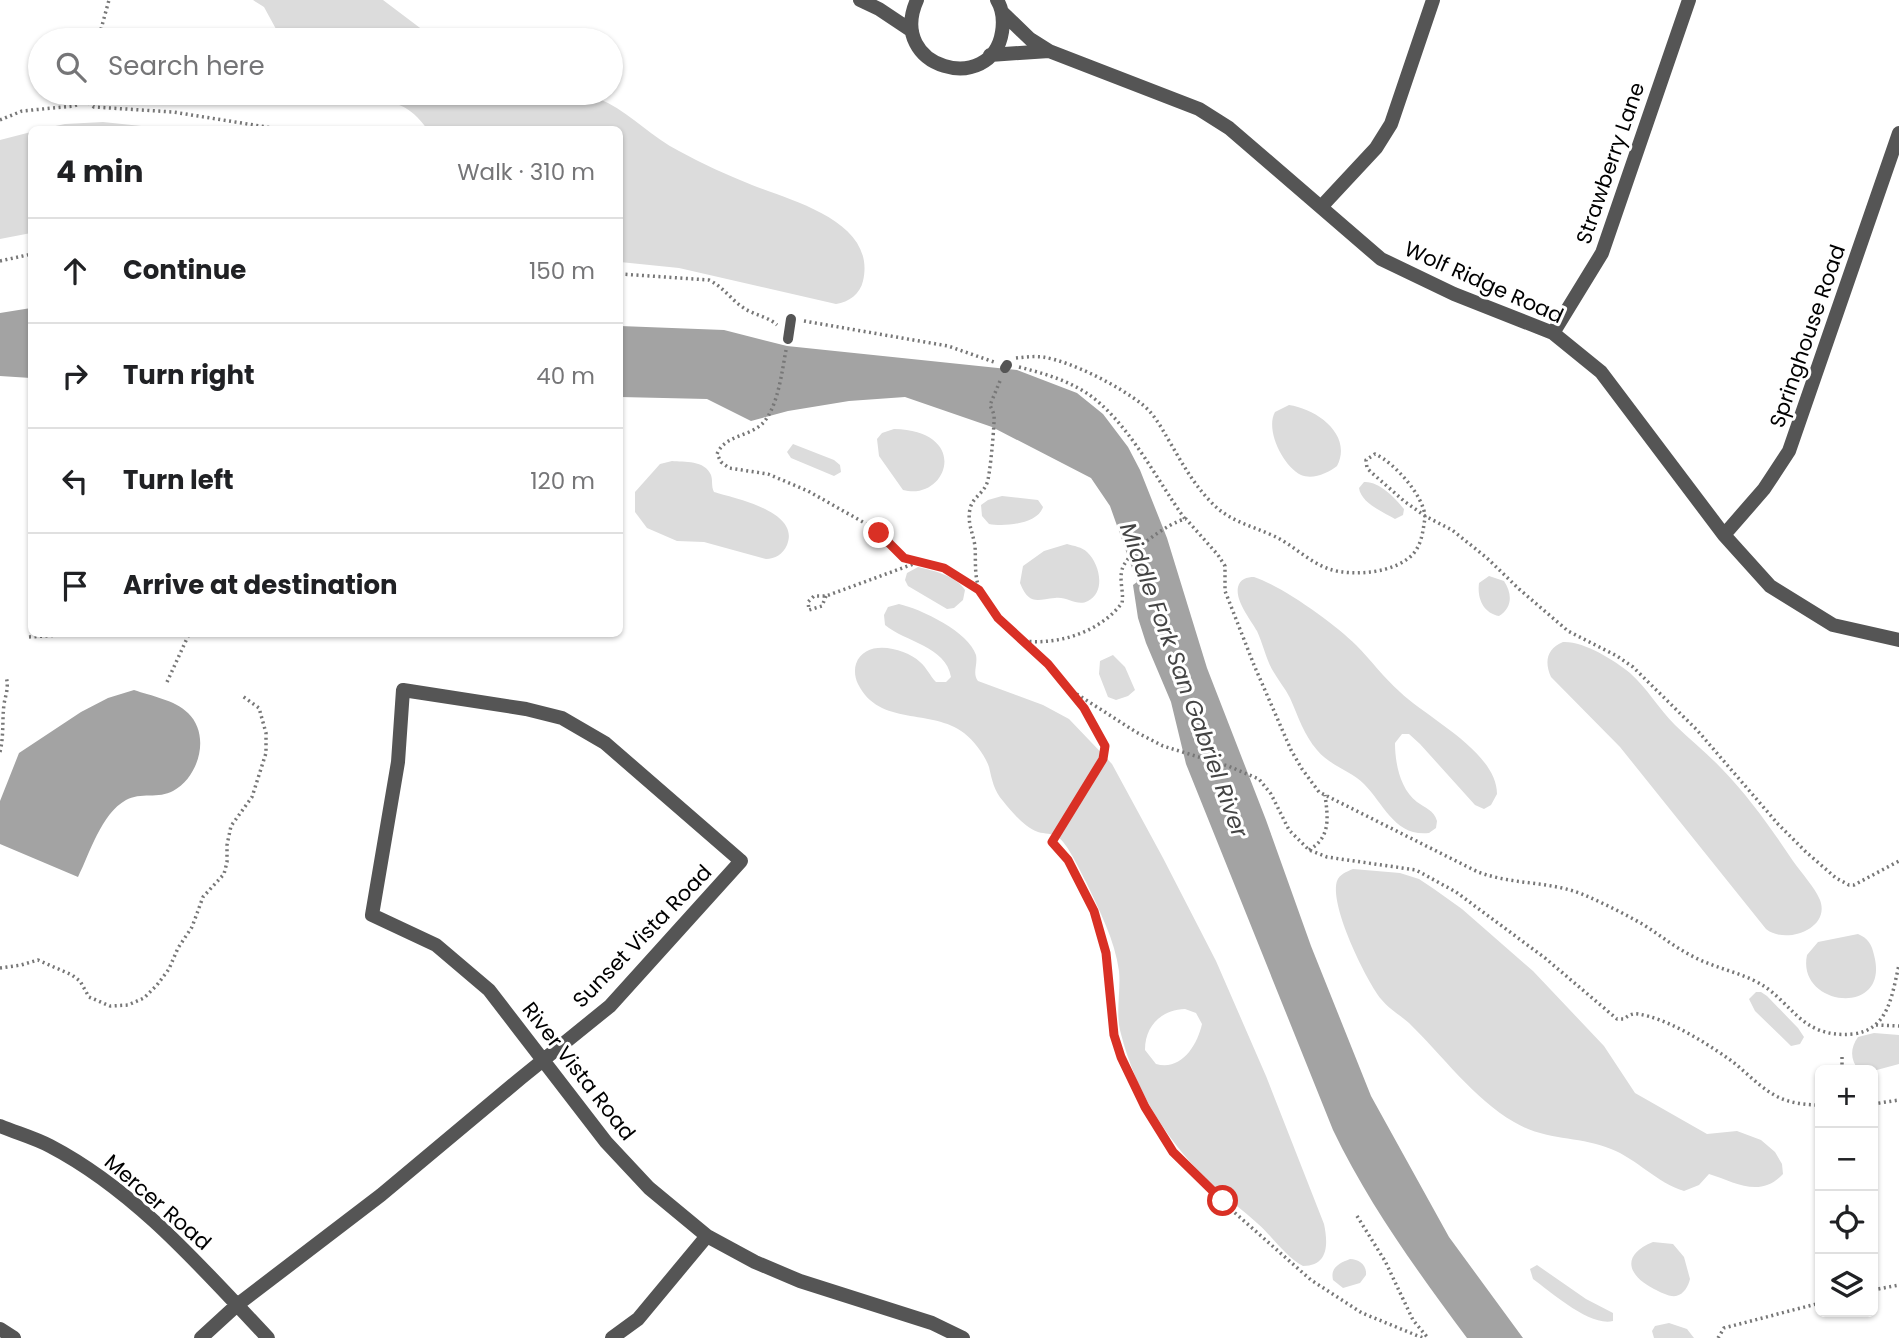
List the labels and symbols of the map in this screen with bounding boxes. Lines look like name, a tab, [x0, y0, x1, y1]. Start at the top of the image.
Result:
street label: Strawberry Lane	[1569, 78, 1651, 248]
street label: Wolf Ridge Road	[1400, 234, 1568, 330]
street label: Springhouse Road	[1762, 241, 1852, 431]
route end	[863, 517, 894, 548]
water label: Middle Fork San Gabriel River	[1112, 518, 1256, 843]
street label: Sunset Vista Road	[566, 858, 718, 1014]
street label: River Vista Road	[516, 996, 642, 1146]
street label: Mercer Road	[98, 1148, 218, 1256]
route start	[1207, 1185, 1238, 1216]

